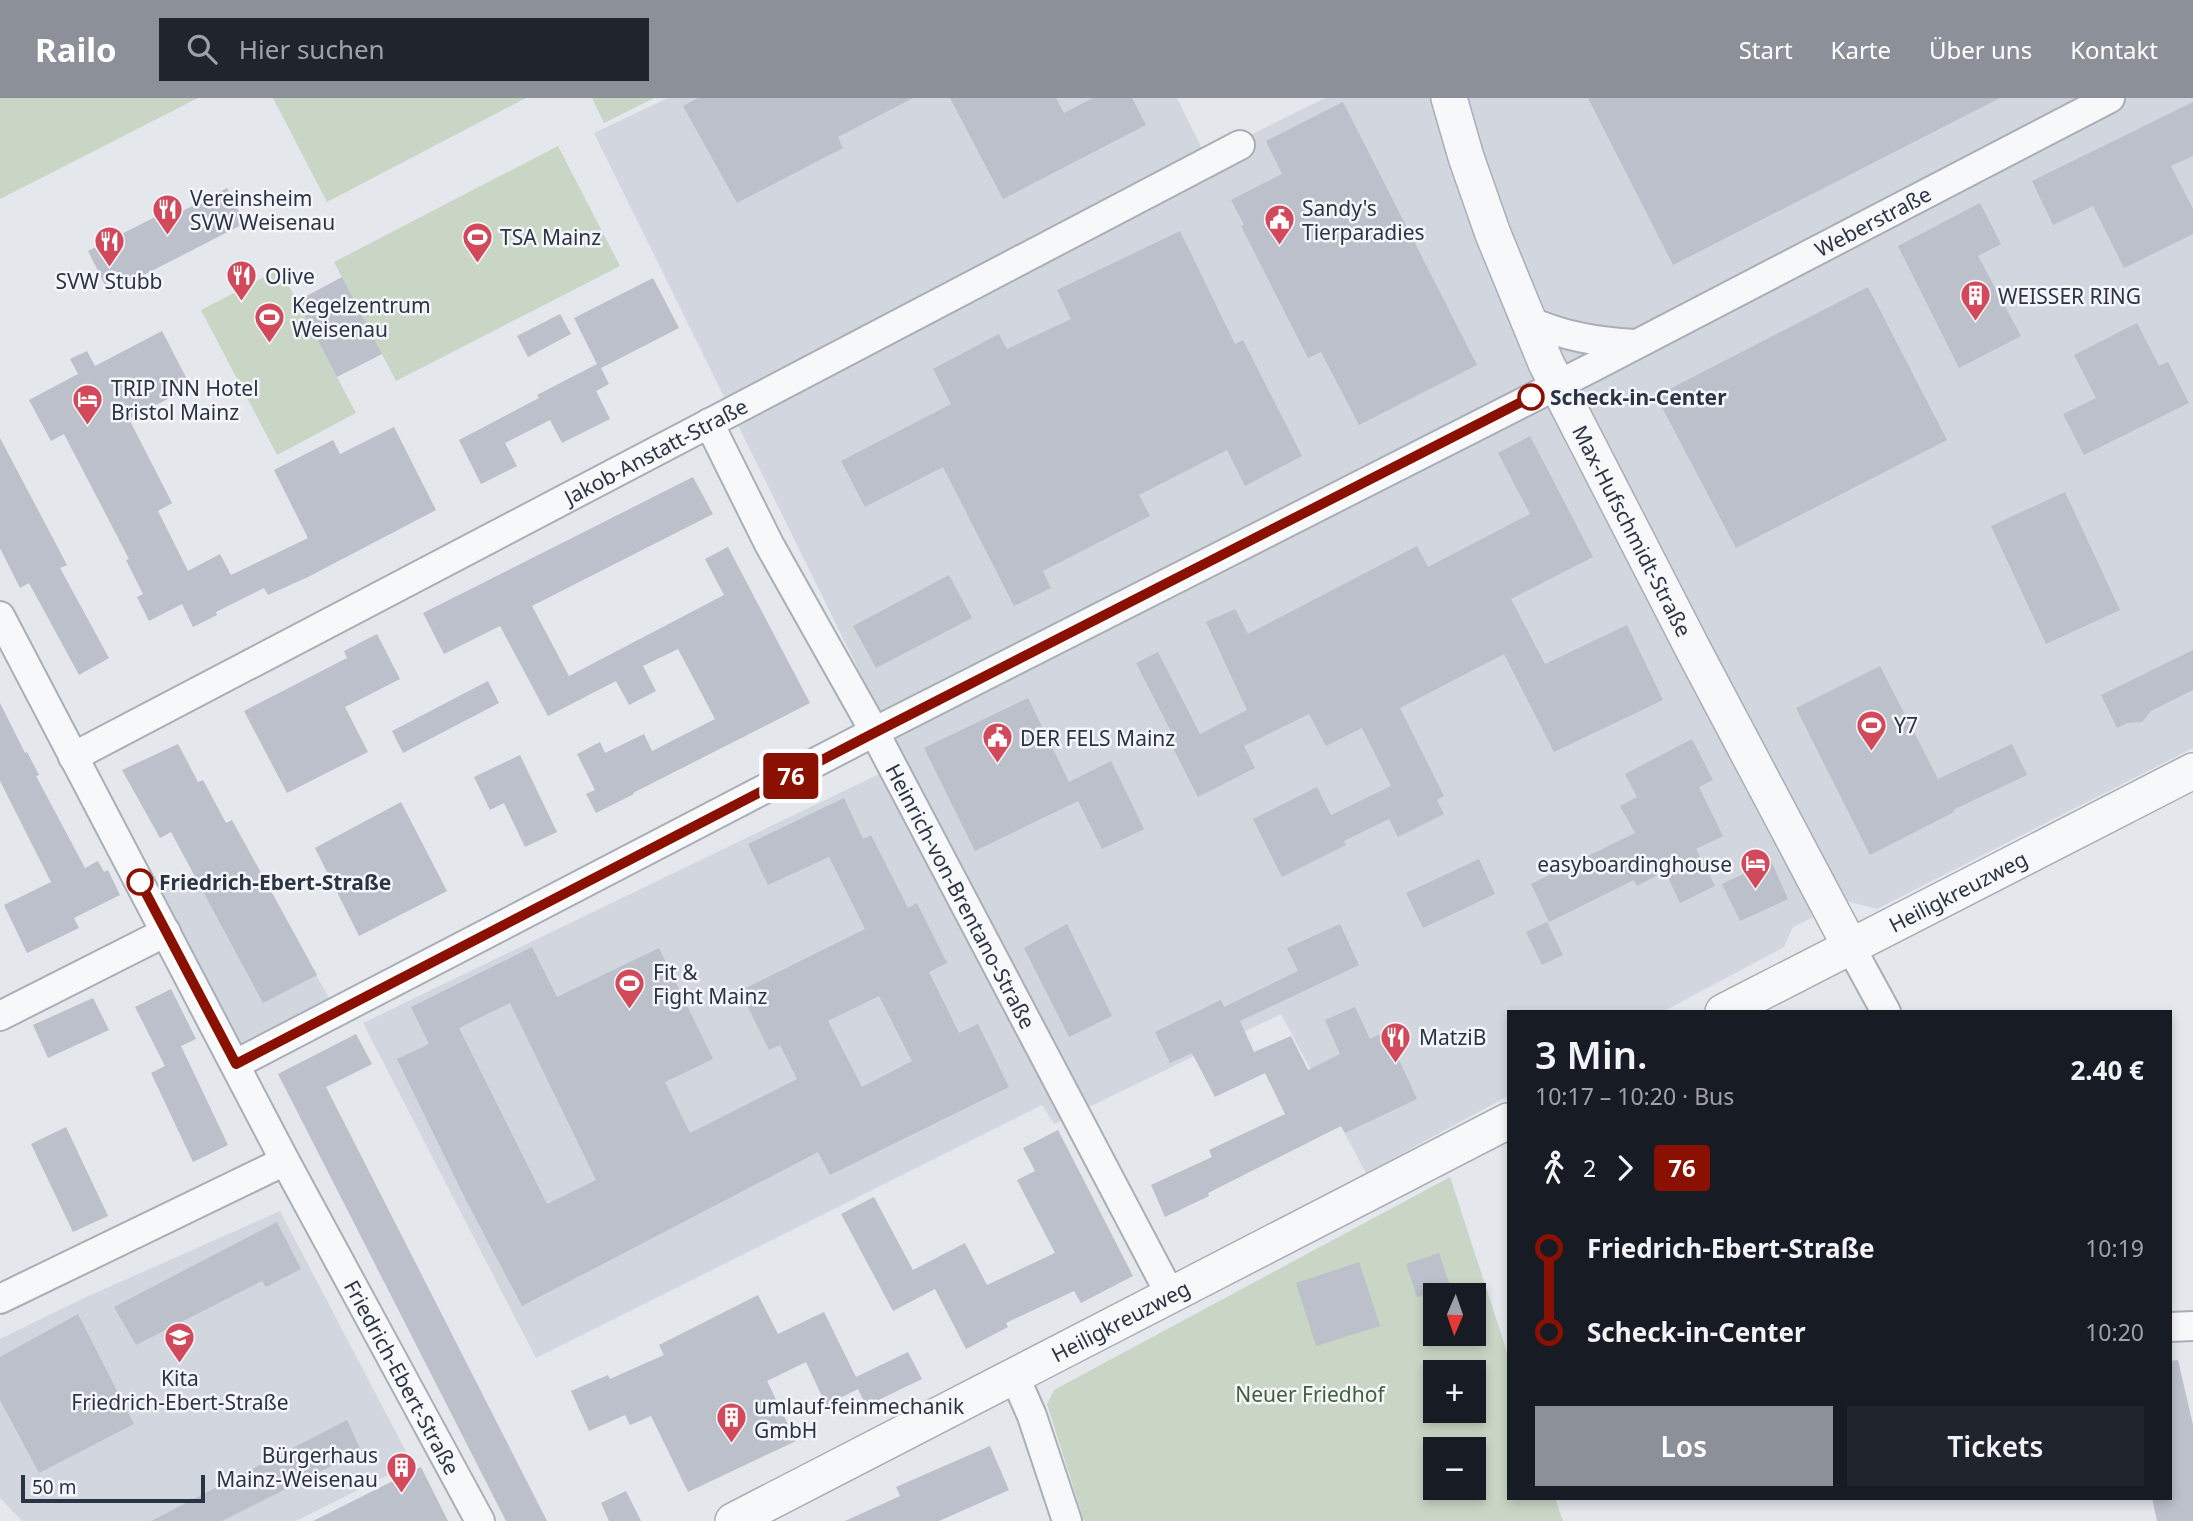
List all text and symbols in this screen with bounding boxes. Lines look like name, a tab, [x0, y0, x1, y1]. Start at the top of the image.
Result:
search box	[159, 18, 649, 81]
text: Railo	[35, 27, 117, 72]
icon: search	[183, 30, 221, 68]
text: Hier suchen	[239, 31, 385, 67]
text: Start	[1739, 33, 1793, 66]
text: Karte	[1831, 33, 1891, 66]
text: Über uns	[1929, 33, 2032, 66]
text: Kontakt	[2070, 33, 2158, 66]
street label: Weberstraße	[1810, 180, 1936, 263]
place label: Vereinsheim SVW Weisenau	[190, 184, 335, 236]
restaurant icon: Vereinsheim SVW Weisenau	[150, 193, 184, 237]
place label: Sandy's Tierparadies	[1302, 194, 1425, 246]
public building icon: Sandy's Tierparadies	[1262, 203, 1296, 247]
sports icon: TSA Mainz	[460, 220, 494, 264]
place label: TSA Mainz	[500, 223, 601, 251]
restaurant icon: SVW Stubb	[92, 224, 126, 268]
restaurant icon: Olive	[225, 259, 259, 303]
place label: Olive	[265, 262, 315, 290]
place label: SVW Stubb	[55, 267, 163, 295]
building icon: WEISSER RING	[1958, 279, 1992, 323]
place label: WEISSER RING	[1998, 282, 2141, 310]
place label: Kegelzentrum Weisenau	[292, 291, 431, 343]
sports icon: Kegelzentrum Weisenau	[252, 300, 286, 344]
place label: TRIP INN Hotel Bristol Mainz	[111, 374, 259, 426]
hotel icon: TRIP INN Hotel Bristol Mainz	[71, 383, 105, 427]
place label: Scheck-in-Center	[1550, 383, 1727, 411]
marker: Scheck-in-Center	[1518, 384, 1544, 410]
street label: Jakob-Anstatt-Straße	[557, 392, 752, 512]
street label: Max-Hufschmidt-Straße	[1566, 420, 1698, 641]
sports icon: Y7	[1854, 708, 1888, 752]
place label: Y7	[1894, 711, 1918, 739]
public building icon: DER FELS Mainz	[980, 721, 1014, 765]
place label: DER FELS Mainz	[1020, 724, 1175, 752]
line badge: 76	[760, 753, 822, 799]
text: 76	[777, 759, 805, 792]
street label: Heinrich-von-Brentano-Straße	[879, 759, 1042, 1034]
street label: Heiligkreuzweg	[1884, 844, 2032, 939]
hotel icon: easyboardinghouse	[1738, 847, 1772, 891]
place label: easyboardinghouse	[1537, 850, 1732, 878]
place label: Friedrich-Ebert-Straße	[159, 868, 391, 896]
marker: Friedrich-Ebert-Straße	[127, 869, 153, 895]
place label: Fit & Fight Mainz	[653, 958, 767, 1010]
sports icon: Fit & Fight Mainz	[613, 967, 647, 1011]
restaurant icon: MatziB	[1379, 1020, 1413, 1064]
place label: MatziB	[1419, 1023, 1486, 1051]
text: 3 Min.	[1535, 1028, 1647, 1080]
text: 2.40 €	[2070, 1052, 2144, 1088]
text: 10:17 – 10:20 · Bus	[1535, 1080, 1734, 1112]
icon: walk	[1535, 1149, 1573, 1187]
icon: forward	[1606, 1149, 1644, 1187]
text: 76	[1668, 1151, 1696, 1184]
text: 2	[1583, 1152, 1596, 1184]
text: Friedrich-Ebert-Straße	[1587, 1230, 1875, 1266]
text: 10:19	[2085, 1232, 2144, 1264]
street label: Heiligkreuzweg	[1046, 1274, 1194, 1368]
street label: Friedrich-Ebert-Straße	[338, 1275, 466, 1480]
north arrow	[1423, 1283, 1486, 1346]
map controls	[1423, 1283, 1486, 1500]
text: Scheck-in-Center	[1587, 1314, 1806, 1350]
text: 10:20	[2085, 1316, 2144, 1348]
school or university icon: Kita Friedrich-Ebert-Straße	[163, 1321, 197, 1365]
button: +	[1423, 1360, 1486, 1423]
place label: Kita Friedrich-Ebert-Straße	[71, 1364, 289, 1416]
park label: Neuer Friedhof	[1235, 1380, 1386, 1408]
place label: umlauf-feinmechanik GmbH	[754, 1392, 965, 1444]
building icon: umlauf-feinmechanik GmbH	[714, 1401, 748, 1445]
button: Los	[1535, 1406, 1833, 1486]
button: Tickets	[1847, 1406, 2144, 1486]
button: −	[1423, 1437, 1486, 1500]
place label: Bürgerhaus Mainz-Weisenau	[216, 1441, 378, 1493]
building icon: Bürgerhaus Mainz-Weisenau	[384, 1450, 418, 1494]
scale bar	[21, 1472, 205, 1504]
text: 50 m	[32, 1474, 76, 1500]

